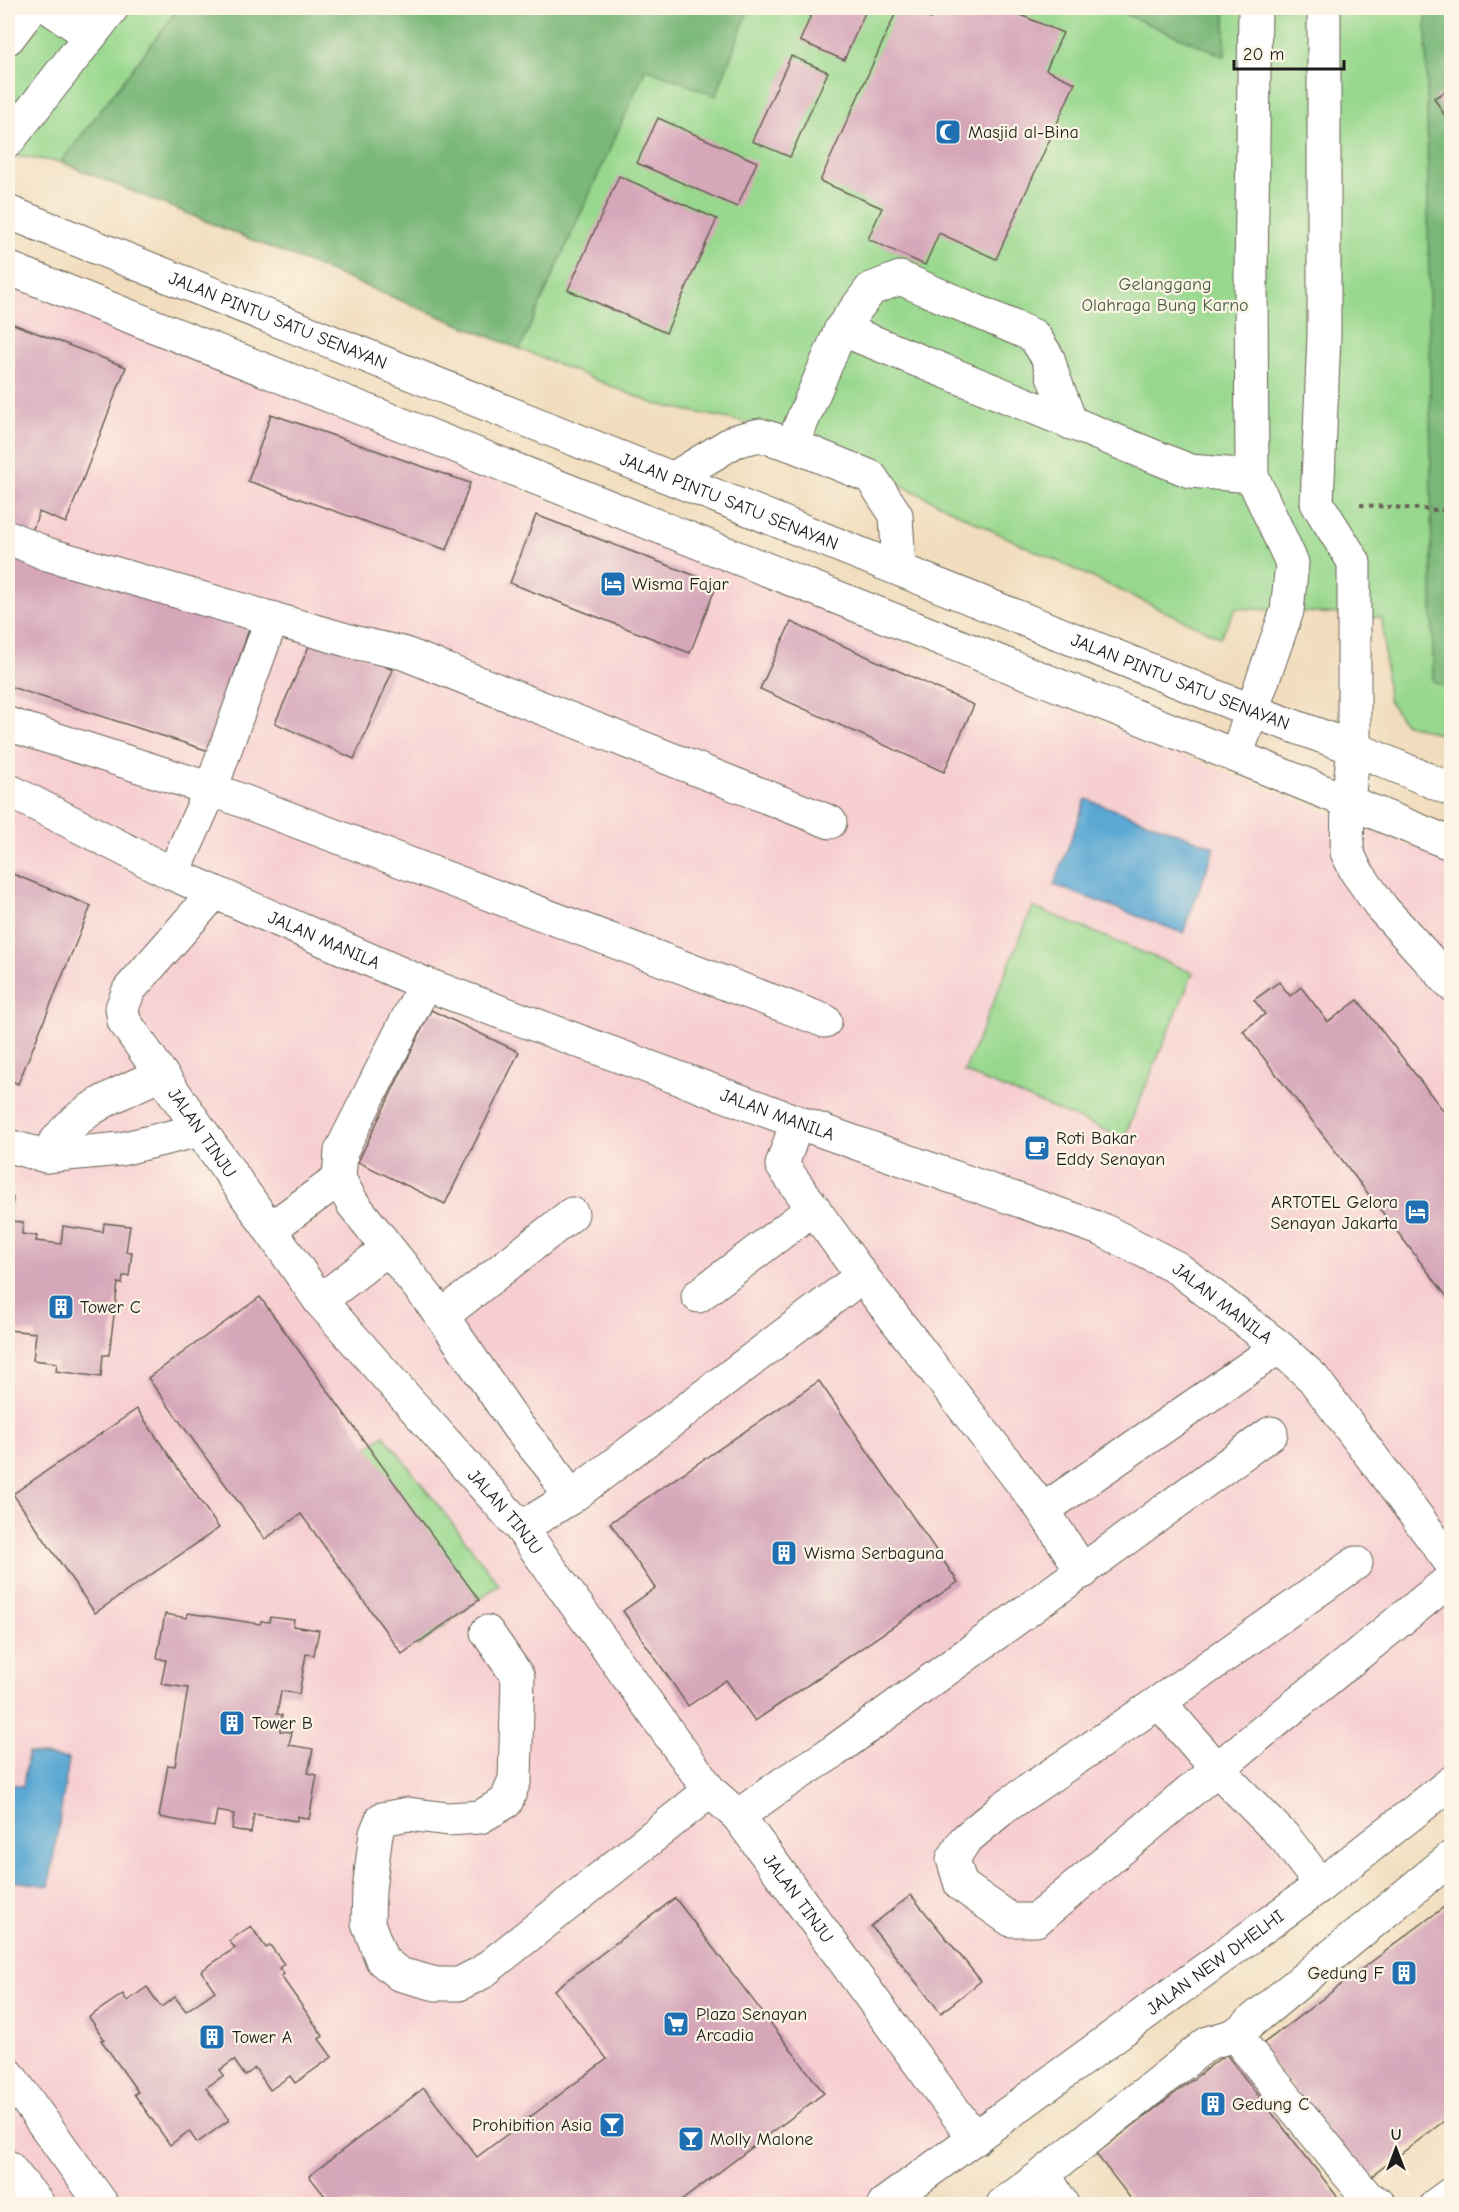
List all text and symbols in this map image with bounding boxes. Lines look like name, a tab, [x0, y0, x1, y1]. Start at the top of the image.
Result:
scale bar	[1234, 33, 1344, 71]
text: 20 m	[1243, 44, 1284, 65]
mosque icon: Masjid al-Bina	[933, 117, 963, 147]
place label: Masjid al-Bina	[968, 122, 1079, 143]
street label: JALAN PINTU SATU SENAYAN	[166, 268, 390, 374]
park label: Gelanggang Olahraga Bung Karno	[1081, 274, 1249, 316]
street label: JALAN PINTU SATU SENAYAN	[617, 449, 841, 555]
hotel icon: Wisma Fajar	[598, 569, 628, 599]
place label: Wisma Fajar	[632, 574, 730, 595]
street label: JALAN PINTU SATU SENAYAN	[1068, 630, 1292, 735]
street label: JALAN MANILA	[265, 907, 383, 974]
street label: JALAN TINJU	[163, 1084, 241, 1182]
street label: JALAN MANILA	[717, 1084, 837, 1145]
place label: Roti Bakar Eddy Senayan	[1056, 1128, 1165, 1170]
cafe icon: Roti Bakar Eddy Senayan	[1022, 1133, 1052, 1163]
place label: ARTOTEL Gelora Senayan Jakarta	[1271, 1192, 1398, 1234]
hotel icon: ARTOTEL Gelora Senayan Jakarta	[1402, 1197, 1432, 1227]
street label: JALAN MANILA	[1168, 1259, 1276, 1349]
building icon: Tower C	[46, 1292, 76, 1322]
place label: Tower C	[80, 1297, 141, 1318]
street label: JALAN TINJU	[463, 1465, 547, 1559]
building icon: Wisma Serbaguna	[769, 1538, 799, 1568]
place label: Wisma Serbaguna	[804, 1543, 944, 1564]
building icon: Tower B	[217, 1708, 247, 1738]
place label: Tower B	[252, 1713, 313, 1734]
street label: JALAN TINJU	[759, 1850, 838, 1947]
street label: JALAN NEW DHELHI	[1143, 1906, 1288, 2020]
building icon: Gedung F	[1389, 1958, 1419, 1988]
place label: Gedung F	[1307, 1963, 1385, 1984]
place label: Plaza Senayan Arcadia	[696, 2004, 807, 2046]
supermarket icon: Plaza Senayan Arcadia	[661, 2009, 691, 2039]
building icon: Tower A	[197, 2022, 227, 2052]
place label: Tower A	[232, 2027, 292, 2048]
building icon: Gedung C	[1198, 2089, 1228, 2119]
place label: Gedung C	[1232, 2094, 1309, 2115]
bar icon: Prohibition Asia	[597, 2110, 627, 2140]
place label: Prohibition Asia	[472, 2115, 592, 2136]
north arrow	[1366, 2119, 1426, 2179]
bar icon: Molly Malone	[676, 2124, 706, 2154]
text: U	[1391, 2126, 1401, 2144]
place label: Molly Malone	[710, 2129, 813, 2150]

